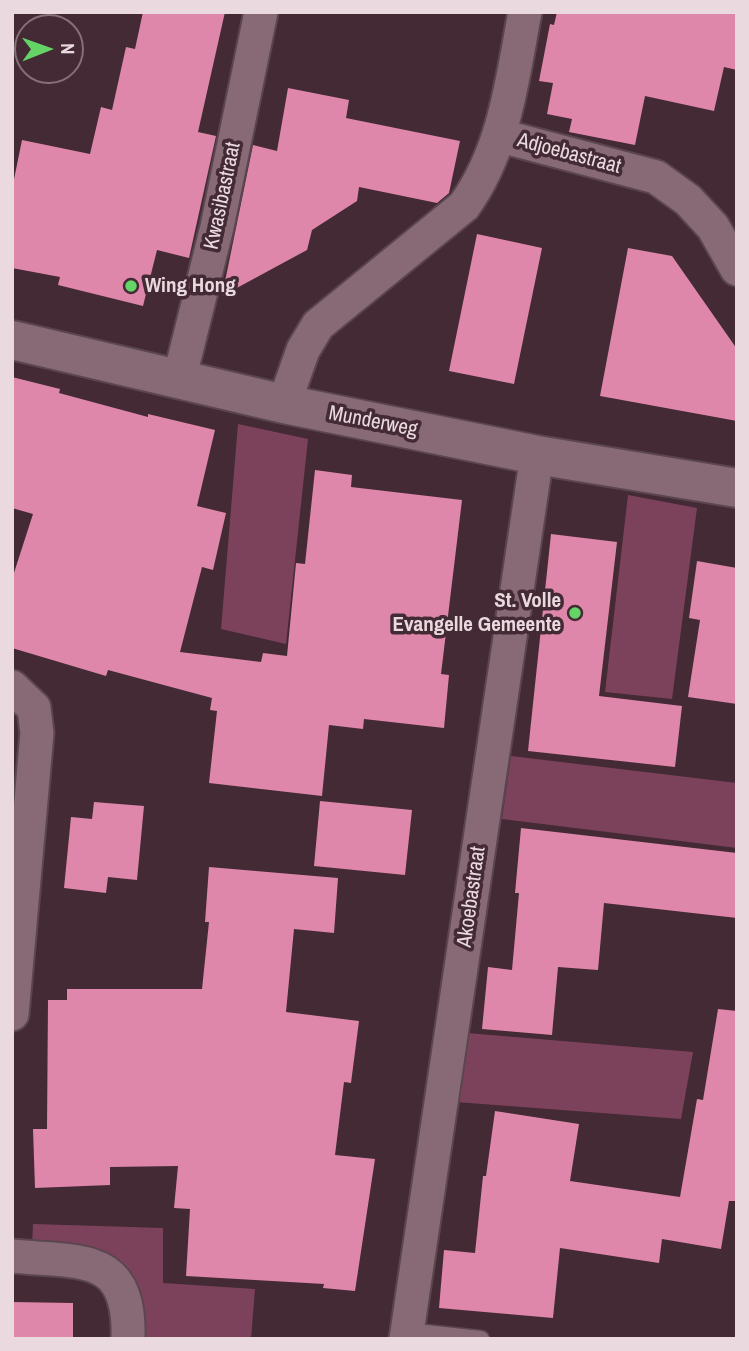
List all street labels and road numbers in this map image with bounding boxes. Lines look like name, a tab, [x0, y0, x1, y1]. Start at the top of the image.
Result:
street label: Adjoebastraat	[514, 128, 624, 180]
street label: Kwasibastraat	[199, 140, 247, 252]
street label: Munderweg	[326, 401, 420, 443]
street label: Akoebastraat	[452, 845, 492, 949]

